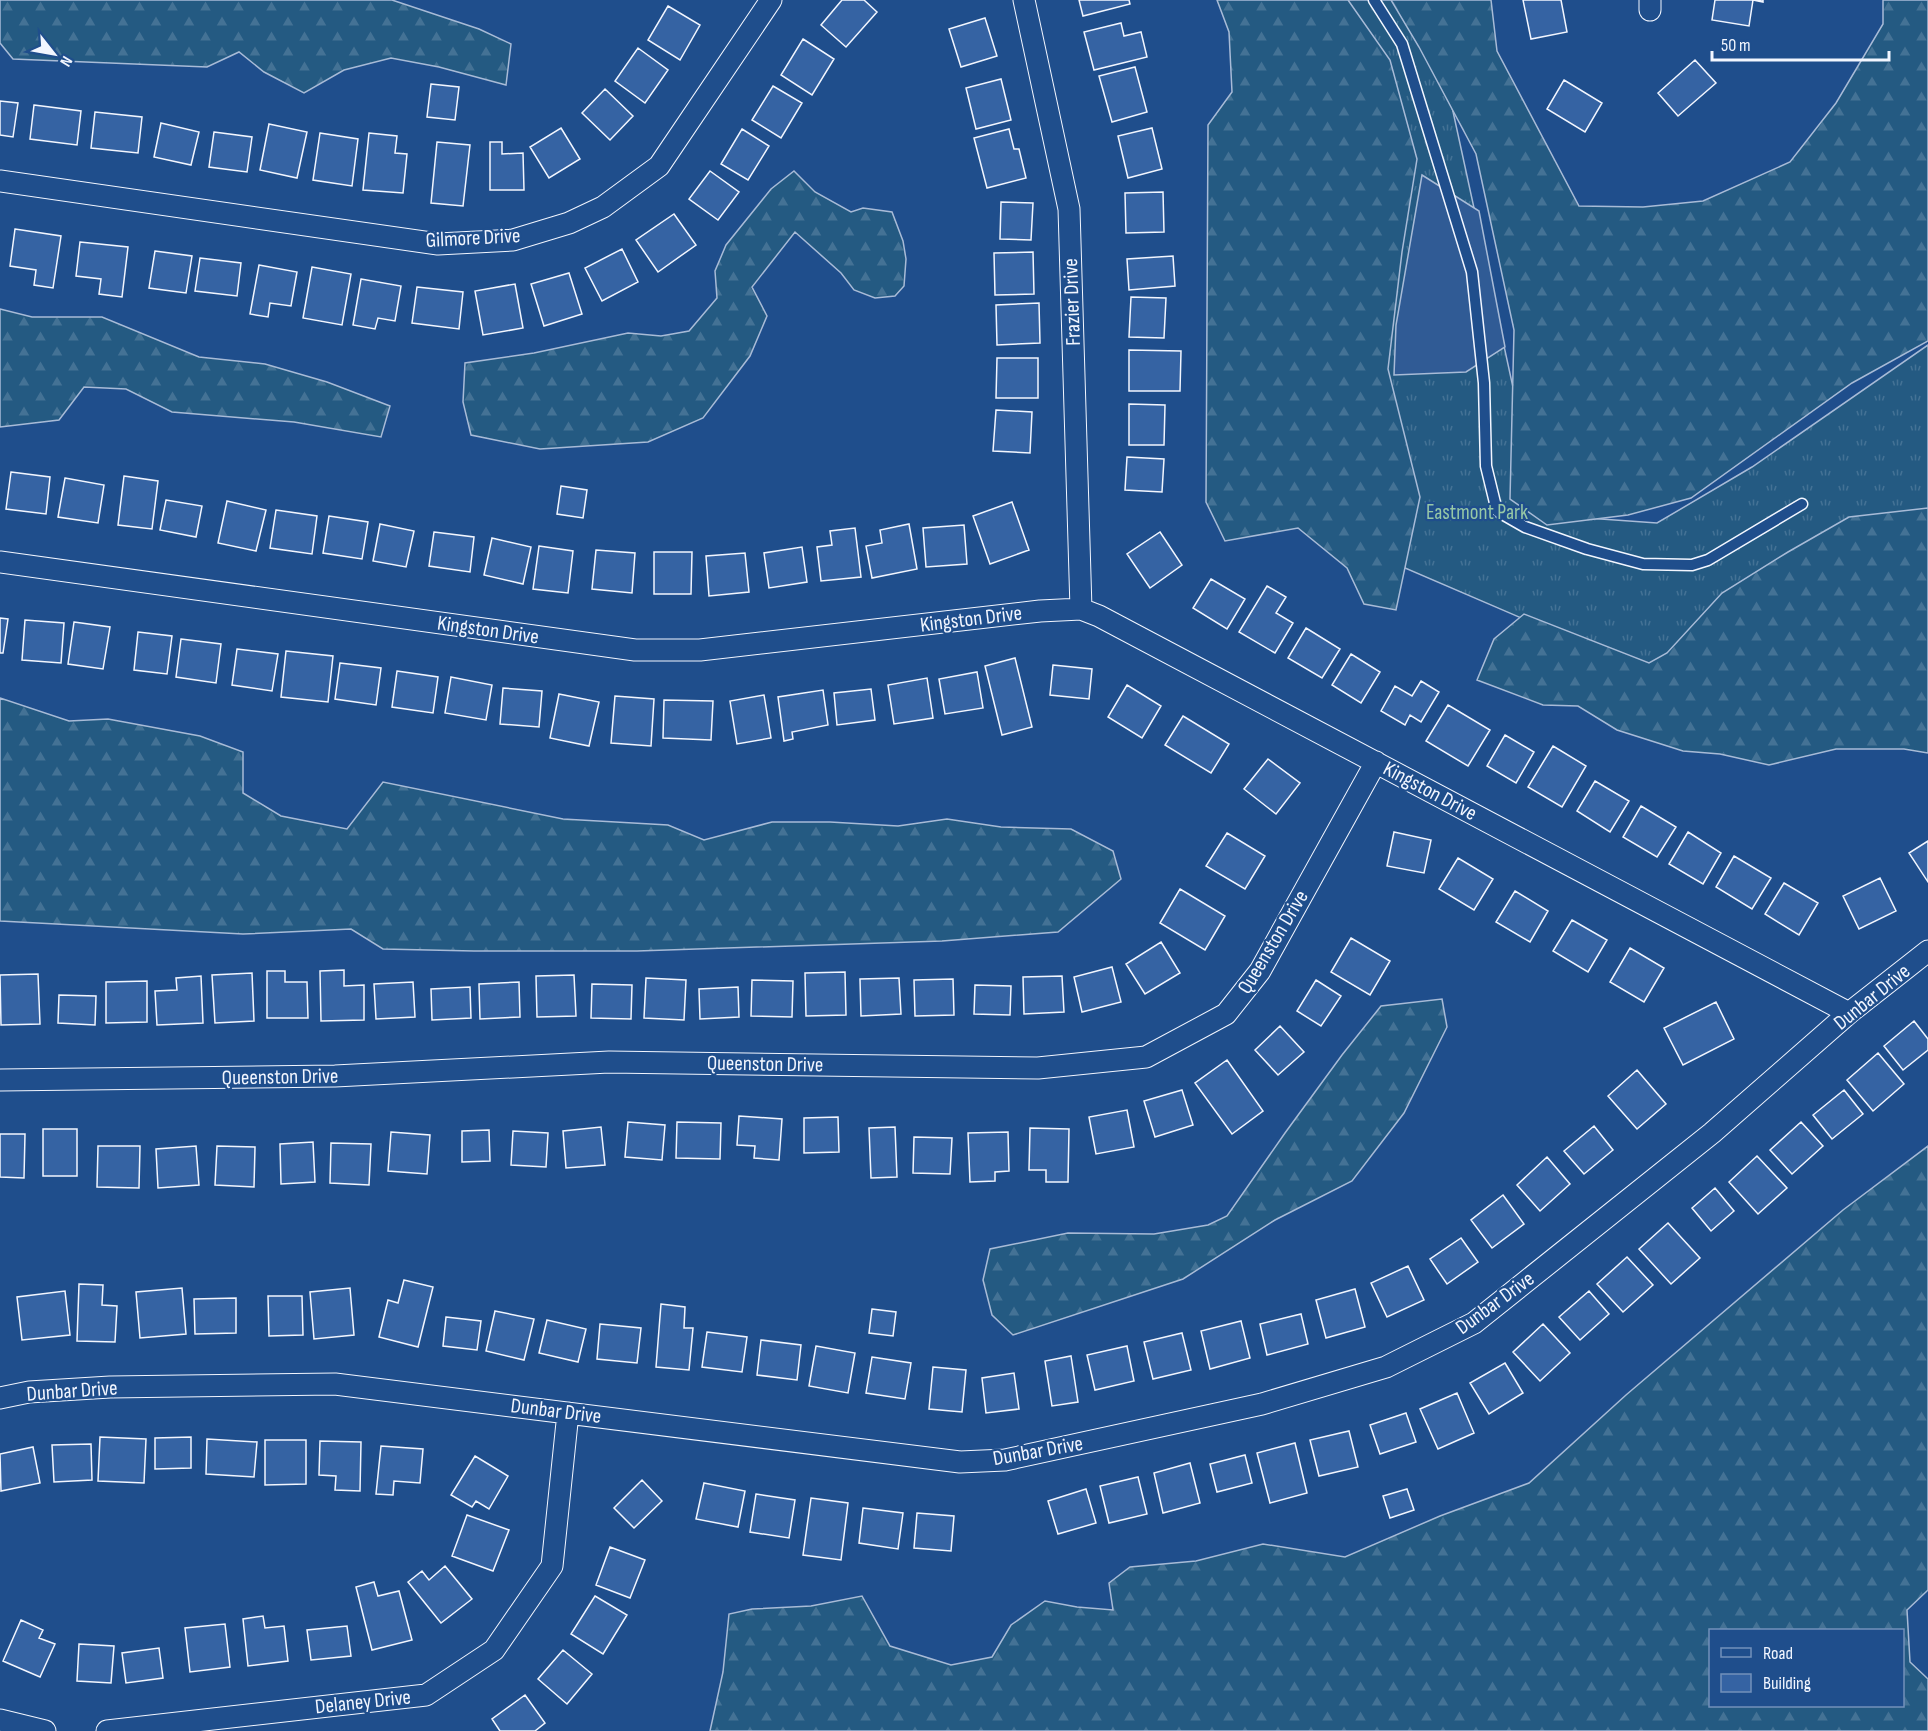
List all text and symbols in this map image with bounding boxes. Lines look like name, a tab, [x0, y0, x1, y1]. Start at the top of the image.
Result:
north arrow	[24, 24, 84, 84]
scale bar	[1712, 24, 1889, 62]
text: 50 m	[1721, 35, 1751, 56]
text: N	[55, 52, 76, 70]
street label: Gilmore Drive	[425, 223, 521, 253]
street label: Frazier Drive	[1058, 258, 1086, 346]
park label: Eastmont Park	[1426, 500, 1528, 525]
street label: Kingston Drive	[919, 600, 1023, 638]
street label: Kingston Drive	[436, 611, 540, 649]
street label: Kingston Drive	[1379, 756, 1481, 826]
street label: Queenston Drive	[1232, 886, 1314, 998]
street label: Dunbar Drive	[1829, 959, 1915, 1035]
street label: Queenston Drive	[707, 1050, 823, 1078]
street label: Queenston Drive	[222, 1063, 338, 1091]
street label: Dunbar Drive	[1451, 1266, 1539, 1340]
street label: Dunbar Drive	[26, 1375, 118, 1407]
street label: Dunbar Drive	[509, 1393, 603, 1429]
street label: Dunbar Drive	[991, 1431, 1085, 1471]
legend	[1709, 1629, 1904, 1707]
text: Road	[1763, 1643, 1793, 1664]
text: Building	[1763, 1673, 1811, 1694]
street label: Delaney Drive	[314, 1685, 412, 1719]

